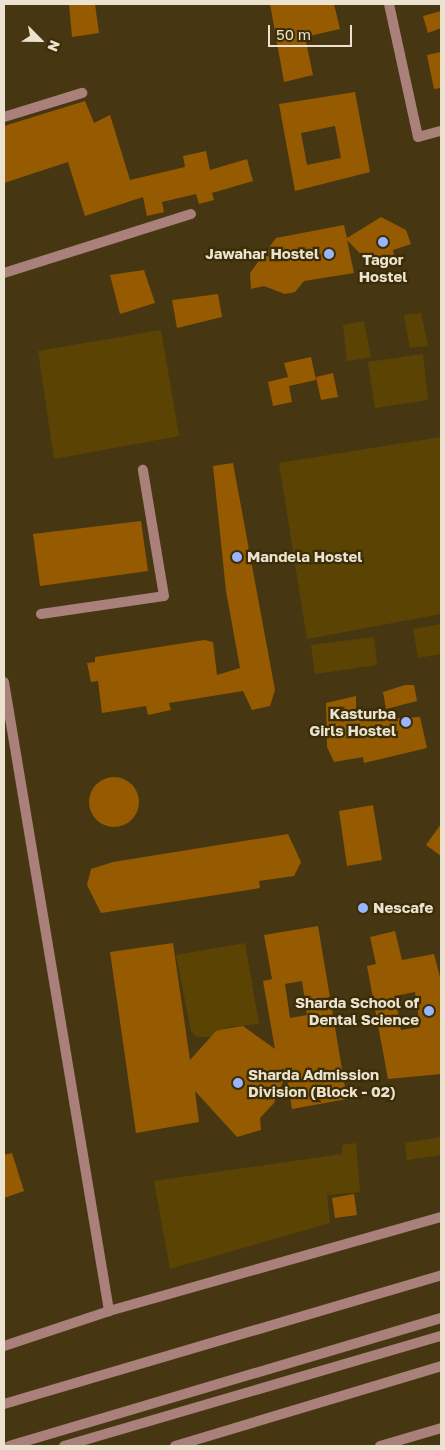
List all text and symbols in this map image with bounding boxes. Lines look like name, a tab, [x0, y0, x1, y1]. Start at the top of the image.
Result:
north arrow	[15, 15, 65, 65]
scale bar	[270, 15, 354, 47]
text: 50 m	[276, 25, 311, 43]
text: N	[44, 38, 64, 54]
marker: Tagor Hostel	[377, 236, 389, 248]
place label: Jawahar Hostel	[205, 245, 319, 263]
marker: Jawahar Hostel	[323, 248, 335, 260]
place label: Tagor Hostel	[359, 250, 407, 285]
place label: Mandela Hostel	[247, 548, 362, 566]
marker: Mandela Hostel	[231, 551, 243, 563]
place label: Kasturba Girls Hostel	[309, 704, 396, 739]
marker: Kasturba Girls Hostel	[400, 716, 412, 728]
place label: Nescafe	[373, 899, 433, 917]
marker: Nescafe	[357, 902, 369, 914]
place label: Sharda School of Dental Science	[295, 993, 419, 1028]
marker: Sharda School of Dental Science	[423, 1005, 435, 1017]
place label: Sharda Admission Division (Block - 02)	[248, 1065, 396, 1100]
marker: Sharda Admission Division (Block - 02)	[232, 1077, 244, 1089]

